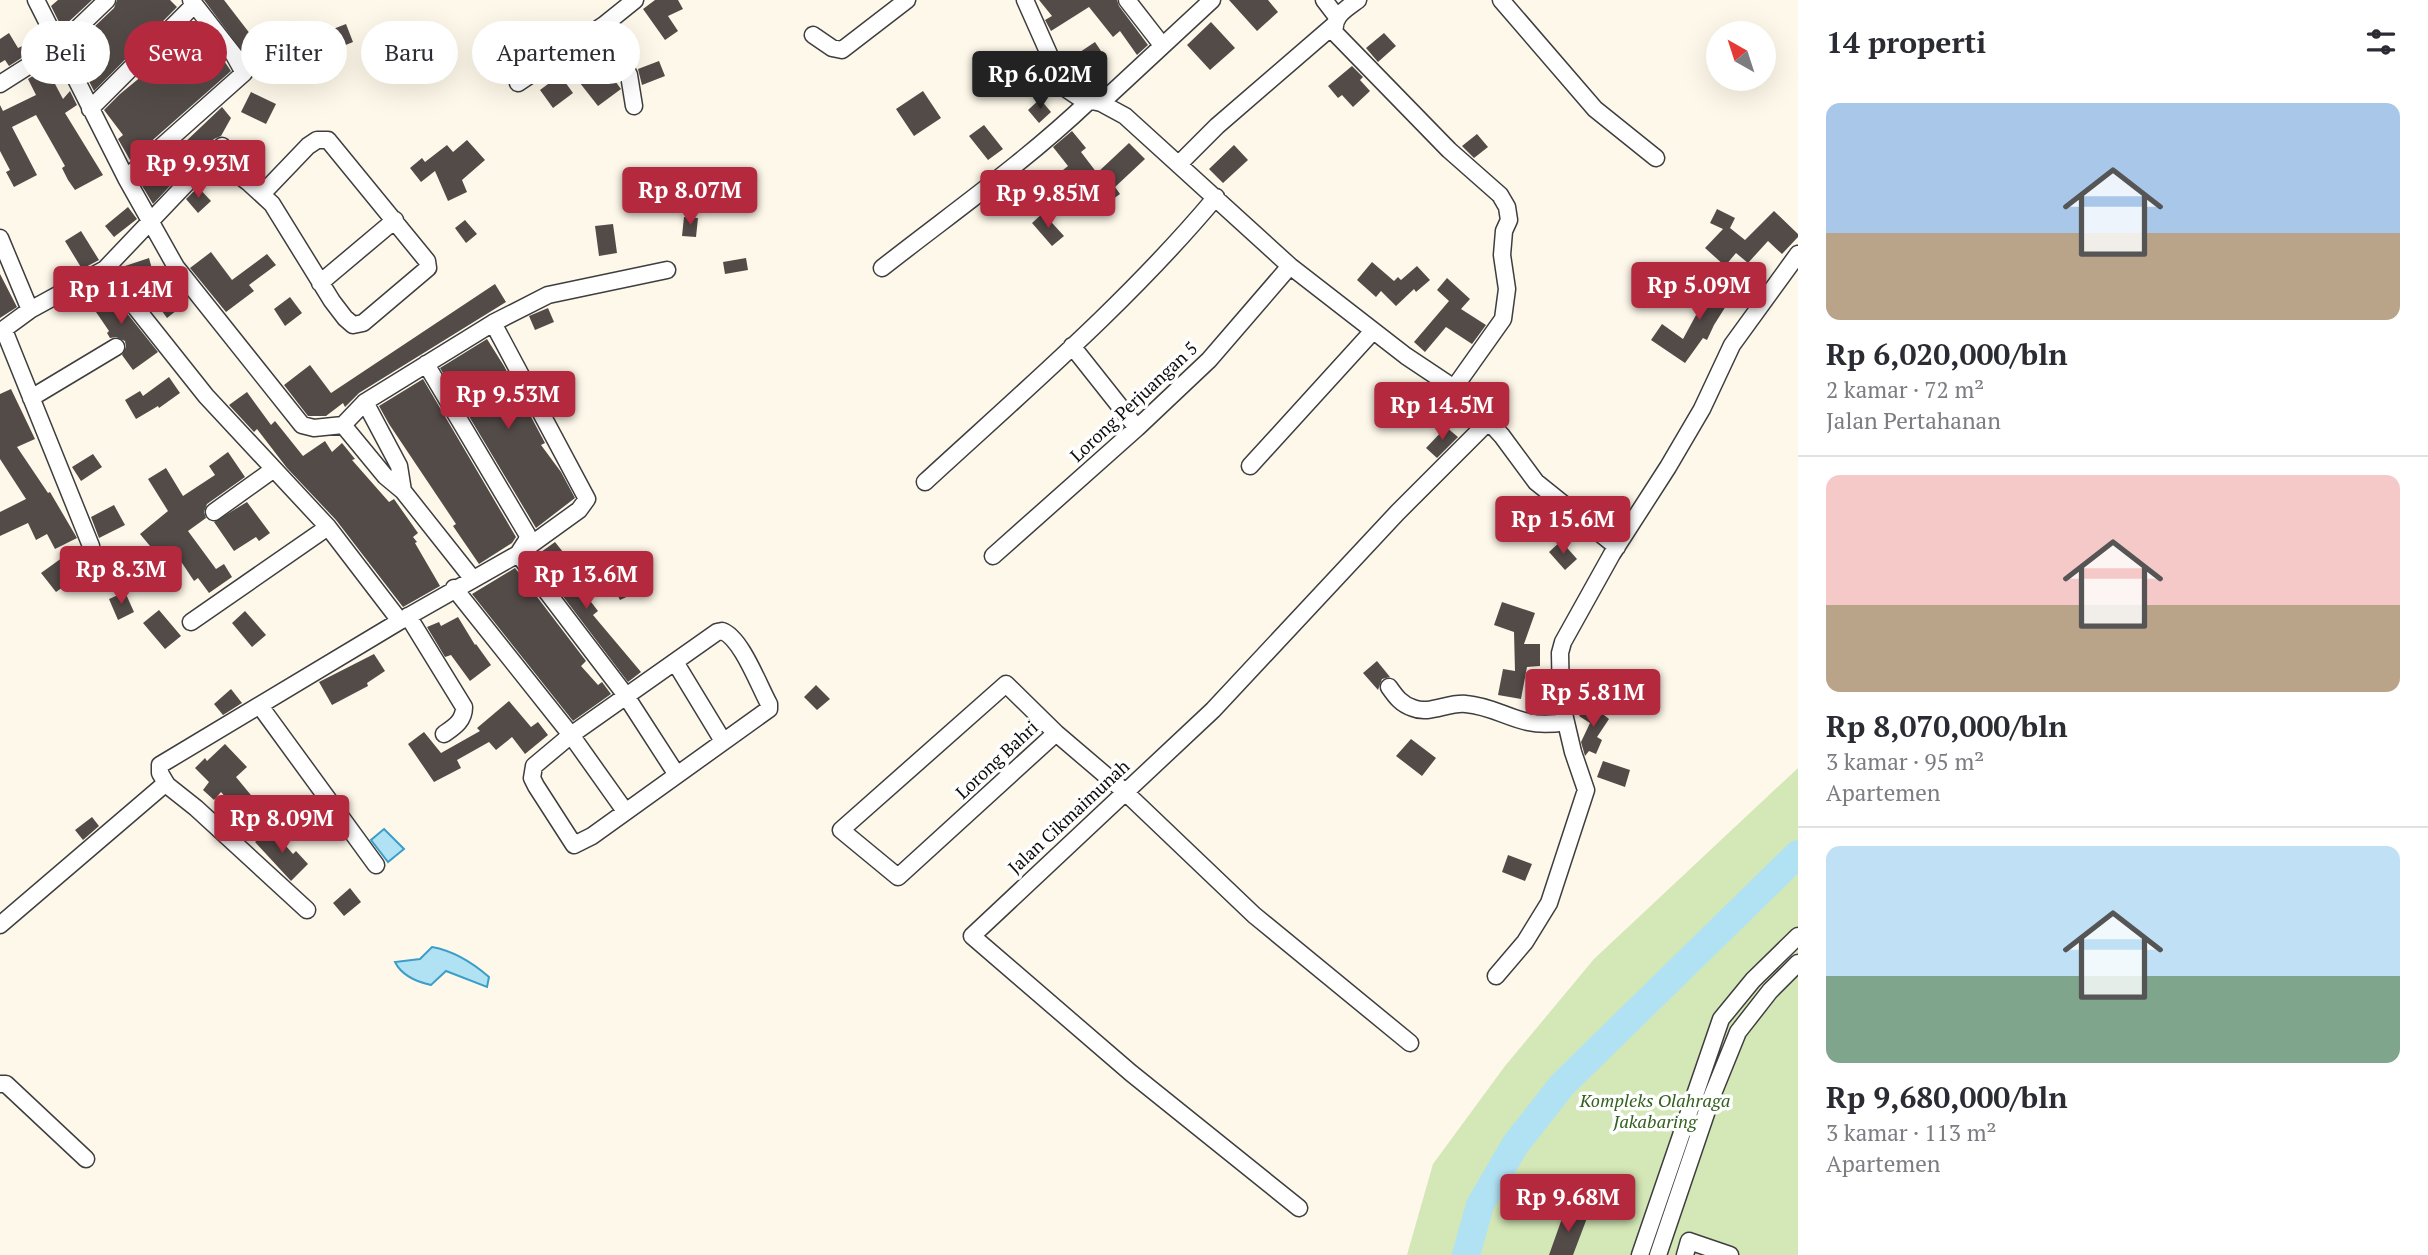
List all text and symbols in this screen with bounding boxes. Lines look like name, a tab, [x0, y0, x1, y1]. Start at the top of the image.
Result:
chip: Beli	[21, 21, 110, 84]
chip: Sewa	[124, 21, 227, 84]
chip: Filter	[241, 21, 347, 84]
chip: Baru	[361, 21, 458, 84]
chip: Apartemen	[472, 21, 640, 84]
north arrow	[1706, 21, 1776, 91]
map controls	[1706, 21, 1776, 91]
text: 14 properti	[1826, 22, 1986, 62]
icon: filters	[2362, 23, 2400, 61]
pin: Rp 6.02M	[968, 52, 1112, 111]
text: Rp 6.02M	[988, 58, 1092, 89]
pin: Rp 9.93M	[126, 140, 270, 200]
text: Rp 9.93M	[146, 147, 250, 178]
icon: home	[2050, 149, 2176, 275]
pin: Rp 8.07M	[618, 168, 762, 227]
pin: Rp 9.85M	[976, 170, 1120, 230]
text: Rp 8.07M	[638, 174, 742, 205]
text: Rp 9.85M	[996, 177, 1100, 208]
pin: Rp 5.09M	[1627, 262, 1771, 322]
pin: Rp 11.4M	[49, 266, 193, 326]
text: Rp 5.09M	[1647, 269, 1751, 300]
text: Rp 11.4M	[69, 273, 173, 304]
text: Rp 6,020,000/bln	[1826, 334, 2068, 374]
street label: Lorong Perjuangan 5	[1064, 336, 1202, 467]
pin: Rp 9.53M	[436, 372, 580, 431]
text: 2 kamar · 72 m²	[1826, 374, 1984, 405]
text: Rp 9.53M	[456, 378, 560, 409]
pin: Rp 14.5M	[1370, 382, 1514, 442]
text: Rp 14.5M	[1390, 389, 1494, 420]
text: Jalan Pertahanan	[1826, 405, 2001, 436]
pin: Rp 15.6M	[1491, 496, 1635, 556]
text: Rp 15.6M	[1511, 503, 1615, 534]
icon: home	[2050, 521, 2176, 647]
pin: Rp 8.3M	[56, 546, 186, 606]
pin: Rp 13.6M	[514, 552, 658, 611]
text: Rp 8.3M	[76, 553, 166, 584]
text: Rp 13.6M	[534, 558, 638, 589]
pin: Rp 5.81M	[1521, 670, 1665, 729]
text: Rp 5.81M	[1541, 676, 1645, 707]
text: Rp 8,070,000/bln	[1826, 706, 2068, 746]
street label: Lorong Bahri	[950, 715, 1043, 804]
text: 3 kamar · 95 m²	[1826, 746, 1984, 777]
street label: Jalan Cikmaimunah	[1003, 754, 1134, 879]
text: Apartemen	[1826, 777, 1940, 808]
pin: Rp 8.09M	[210, 796, 354, 855]
text: Rp 8.09M	[230, 802, 334, 833]
icon: home	[2050, 892, 2176, 1018]
text: Rp 9,680,000/bln	[1826, 1077, 2068, 1117]
park label: Kompleks Olahraga Jakabaring	[1579, 1088, 1730, 1133]
text: 3 kamar · 113 m²	[1826, 1117, 1996, 1148]
text: Apartemen	[1826, 1148, 1940, 1179]
pin: Rp 9.68M	[1496, 1174, 1640, 1234]
text: Rp 9.68M	[1516, 1181, 1620, 1212]

